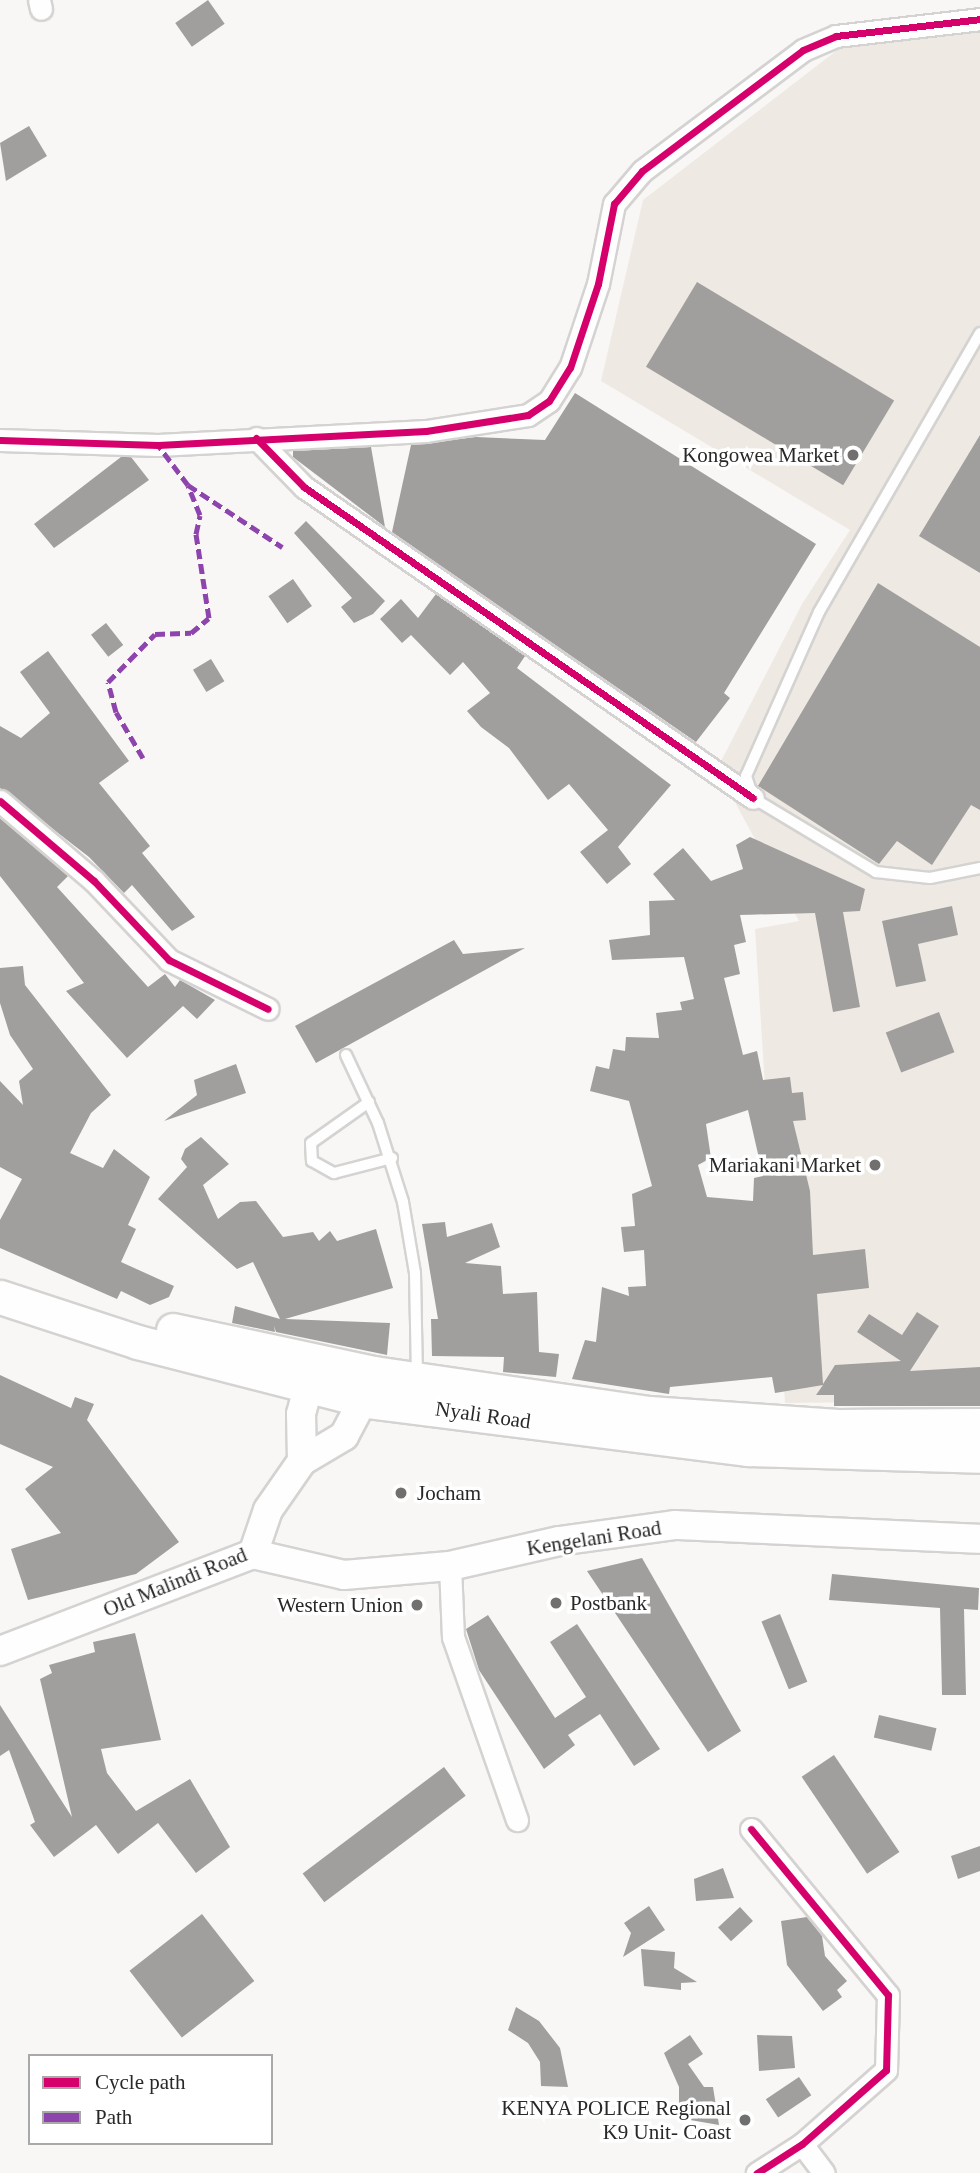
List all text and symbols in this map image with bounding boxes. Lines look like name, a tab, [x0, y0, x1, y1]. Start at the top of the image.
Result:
place label: Kongowea Market	[682, 442, 839, 468]
marker: Kongowea Market	[845, 447, 861, 463]
place label: Mariakani Market	[709, 1152, 861, 1178]
marker: Mariakani Market	[867, 1157, 883, 1173]
street label: Nyali Road	[434, 1396, 532, 1434]
place label: Jocham	[417, 1480, 481, 1506]
marker: Jocham	[391, 1483, 411, 1503]
street label: Kengelani Road	[525, 1515, 663, 1561]
street label: Old Malindi Road	[99, 1542, 251, 1622]
place label: Postbank	[570, 1590, 647, 1616]
place label: Western Union	[277, 1592, 403, 1618]
marker: Postbank	[548, 1595, 564, 1611]
marker: Western Union	[409, 1597, 425, 1613]
legend	[28, 2054, 273, 2145]
text: Cycle path	[95, 2070, 185, 2094]
place label: KENYA POLICE Regional K9 Unit- Coast	[500, 2095, 731, 2145]
text: Path	[95, 2105, 132, 2129]
marker: KENYA POLICE Regional K9 Unit- Coast	[737, 2112, 753, 2128]

